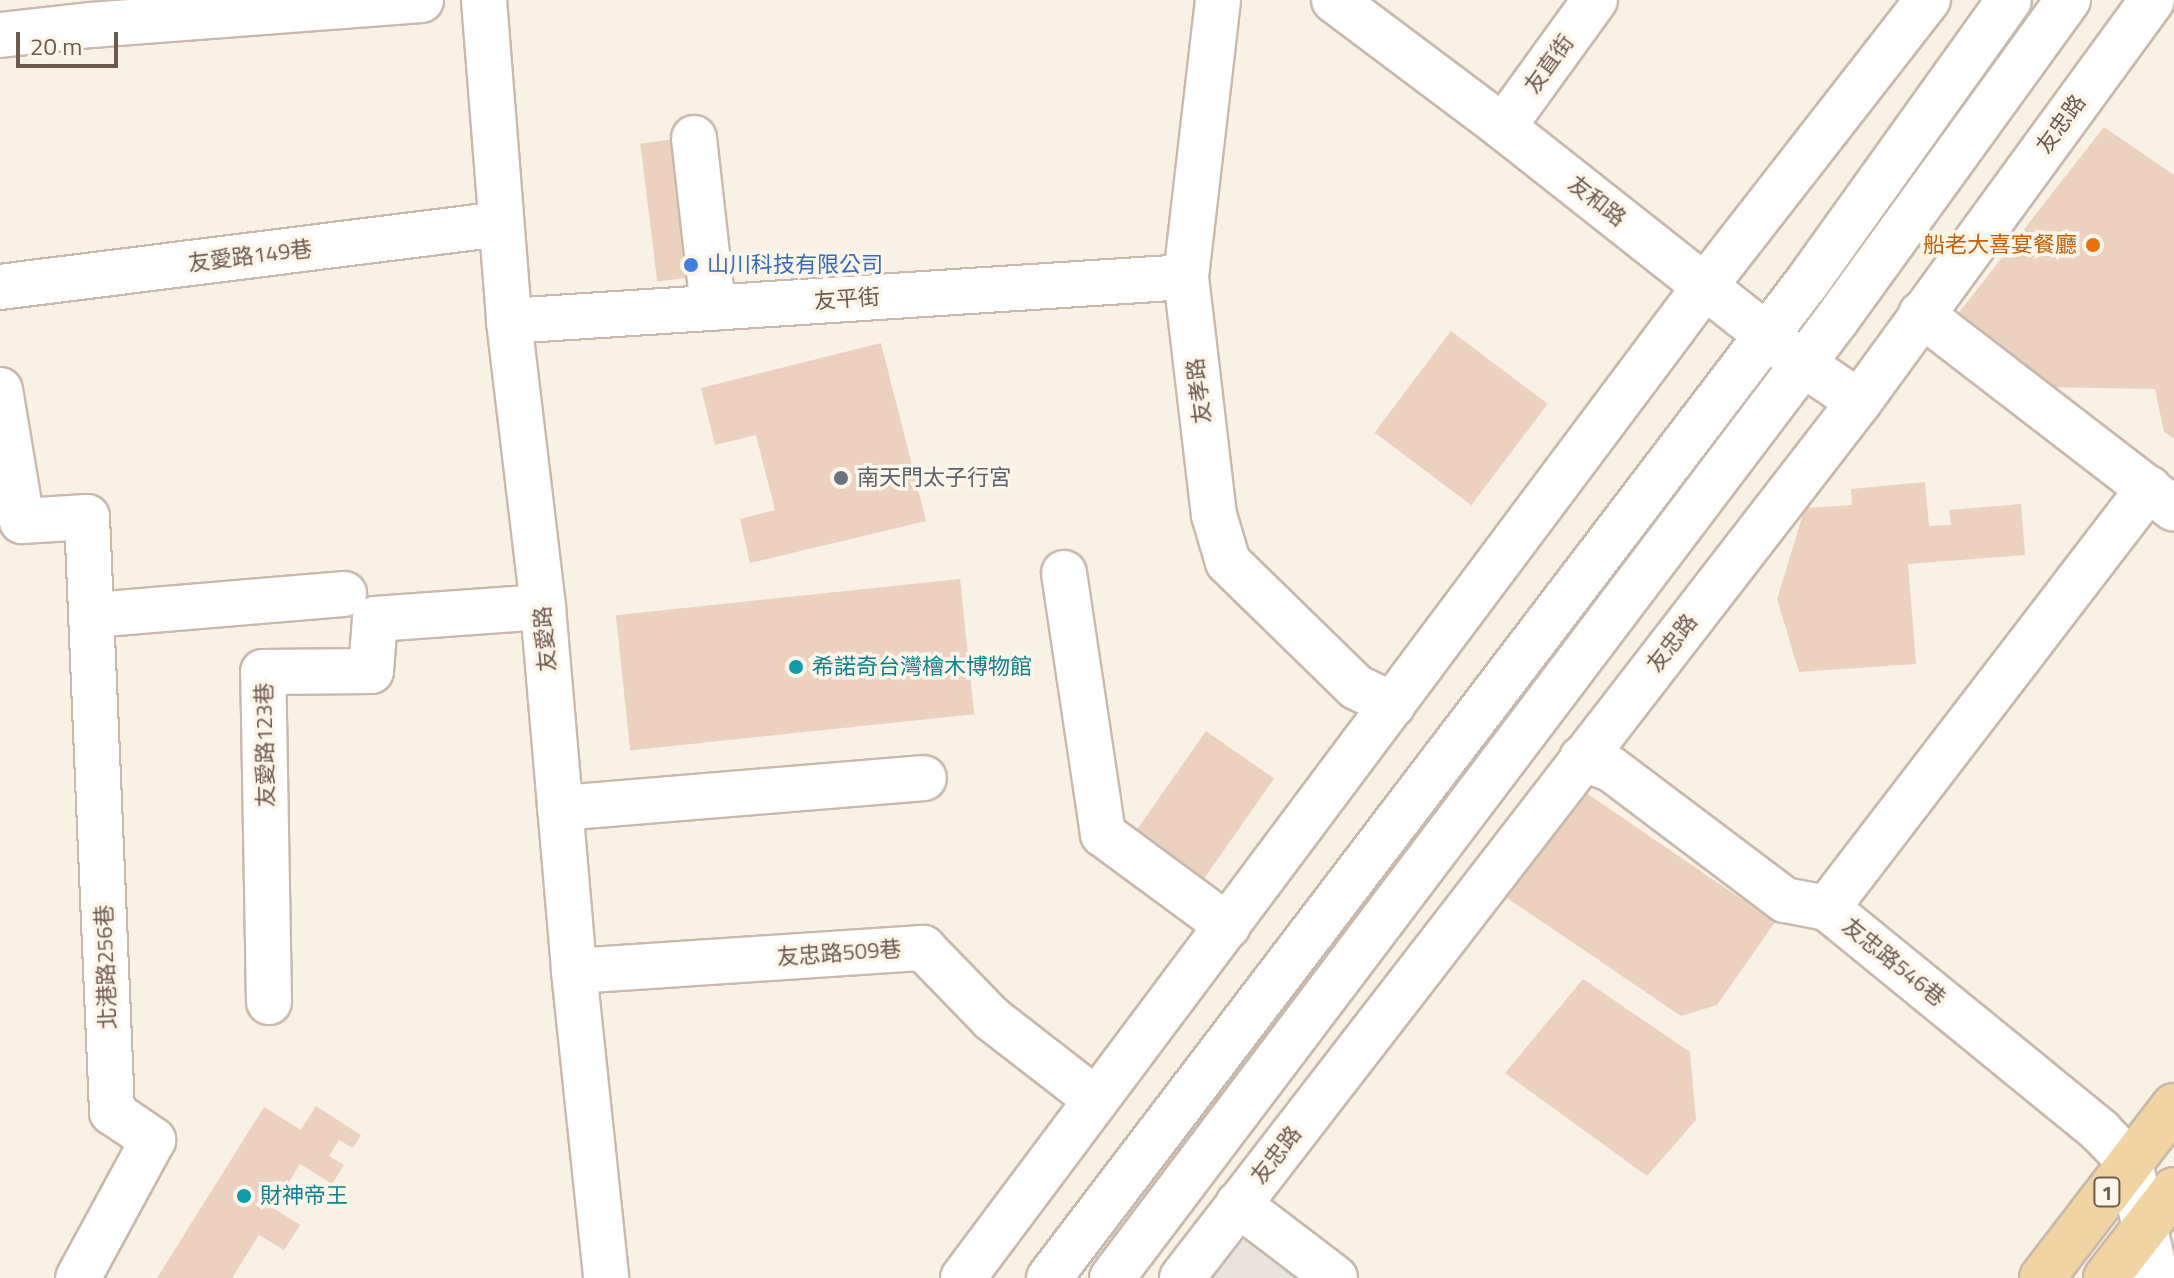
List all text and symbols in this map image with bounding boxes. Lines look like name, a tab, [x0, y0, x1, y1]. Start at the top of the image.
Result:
scale bar	[20, 16, 122, 66]
text: 20 m	[30, 28, 82, 64]
street label: 友直街	[1519, 30, 1579, 98]
street label: 友忠路	[2031, 90, 2091, 158]
street label: 友和路	[1563, 170, 1631, 232]
place label: 船老大喜宴餐廳	[1923, 232, 2077, 258]
street label: 友愛路149巷	[186, 235, 314, 277]
marker: 船老大喜宴餐廳	[2084, 236, 2102, 254]
place label: 山川科技有限公司	[707, 252, 883, 278]
marker: 山川科技有限公司	[682, 256, 700, 274]
street label: 友平街	[813, 284, 881, 314]
street label: 友孝路	[1182, 357, 1216, 425]
place label: 南天門太子行宮	[857, 465, 1011, 491]
marker: 南天門太子行宮	[832, 469, 850, 487]
street label: 友愛路	[529, 605, 561, 673]
street label: 友忠路	[1641, 609, 1703, 677]
place label: 希諾奇台灣檜木博物館	[812, 654, 1032, 680]
marker: 希諾奇台灣檜木博物館	[787, 658, 805, 676]
street label: 友愛路123巷	[251, 682, 279, 808]
street label: 北港路256巷	[91, 904, 121, 1030]
street label: 友忠路546巷	[1837, 912, 1951, 1012]
street label: 友忠路509巷	[776, 935, 902, 971]
street label: 友忠路	[1245, 1121, 1307, 1189]
road number: 1	[2093, 1176, 2121, 1208]
place label: 財神帝王	[260, 1183, 348, 1209]
marker: 財神帝王	[235, 1187, 253, 1205]

